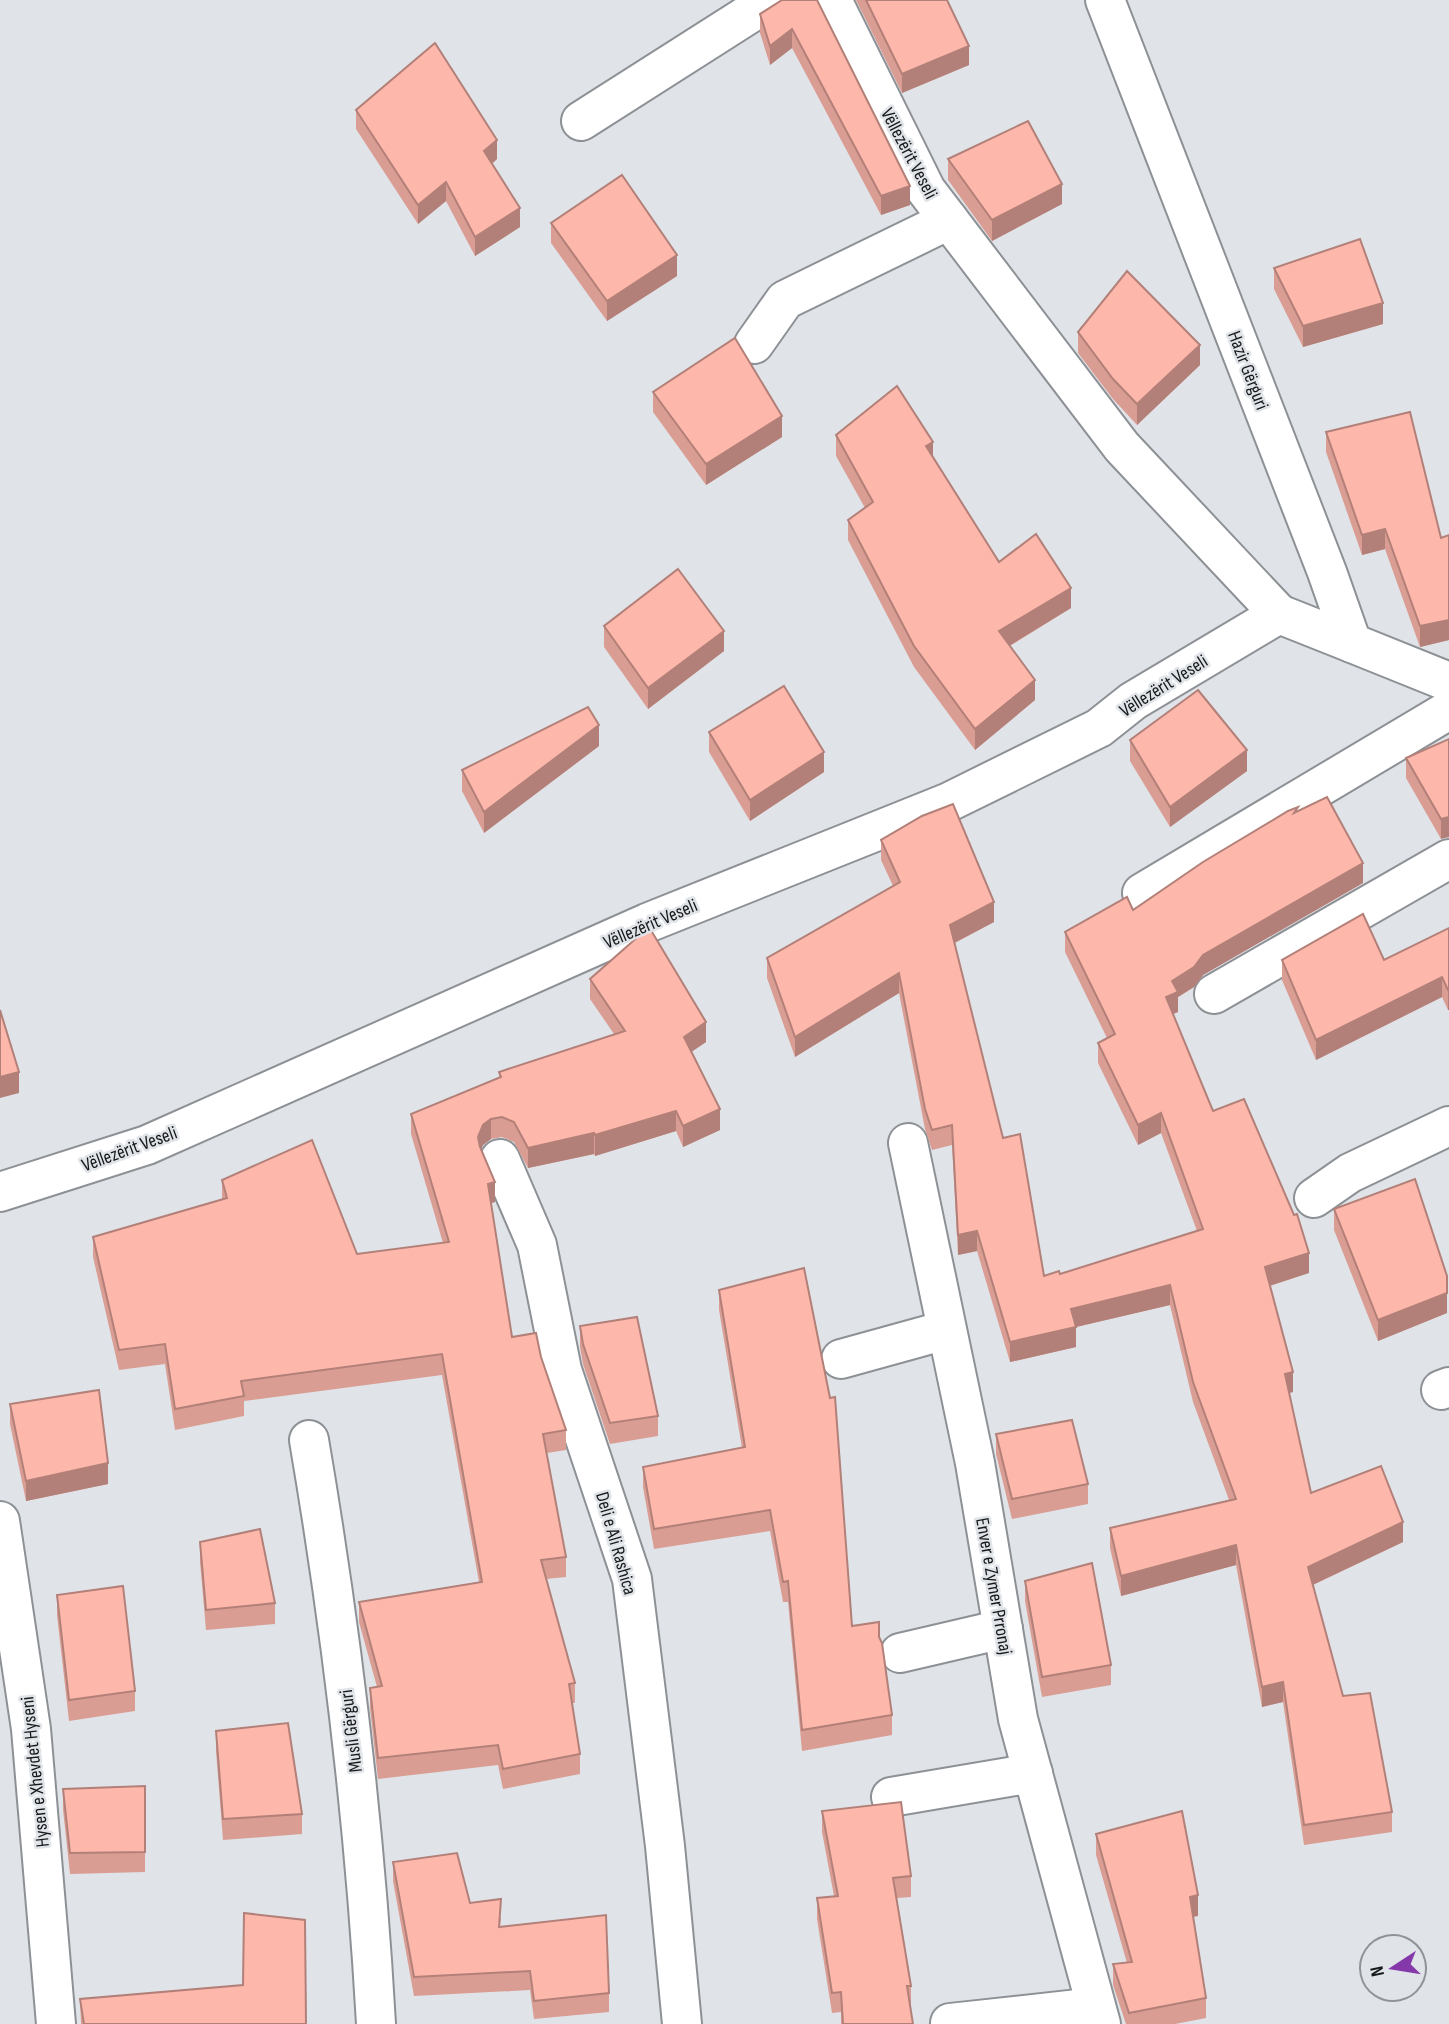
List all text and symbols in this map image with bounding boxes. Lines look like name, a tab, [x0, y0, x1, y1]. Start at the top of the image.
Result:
street label: Vëllezërit Veseli	[875, 104, 942, 203]
street label: Hazir Gërguri	[1222, 328, 1273, 413]
street label: Vëllezërit Veseli	[1115, 650, 1212, 722]
street label: Vëllezërit Veseli	[600, 894, 701, 954]
street label: Vëllezërit Veseli	[79, 1122, 180, 1177]
street label: Deli e Ali Rashica	[590, 1489, 641, 1598]
street label: Enver e Zymer Prronaj	[970, 1516, 1017, 1656]
street label: Musli Gërguri	[335, 1688, 368, 1773]
street label: Hysen e Xhevdet Hyseni	[16, 1695, 55, 1848]
north arrow	[1358, 1933, 1428, 2003]
text: N	[1366, 1964, 1390, 1979]

